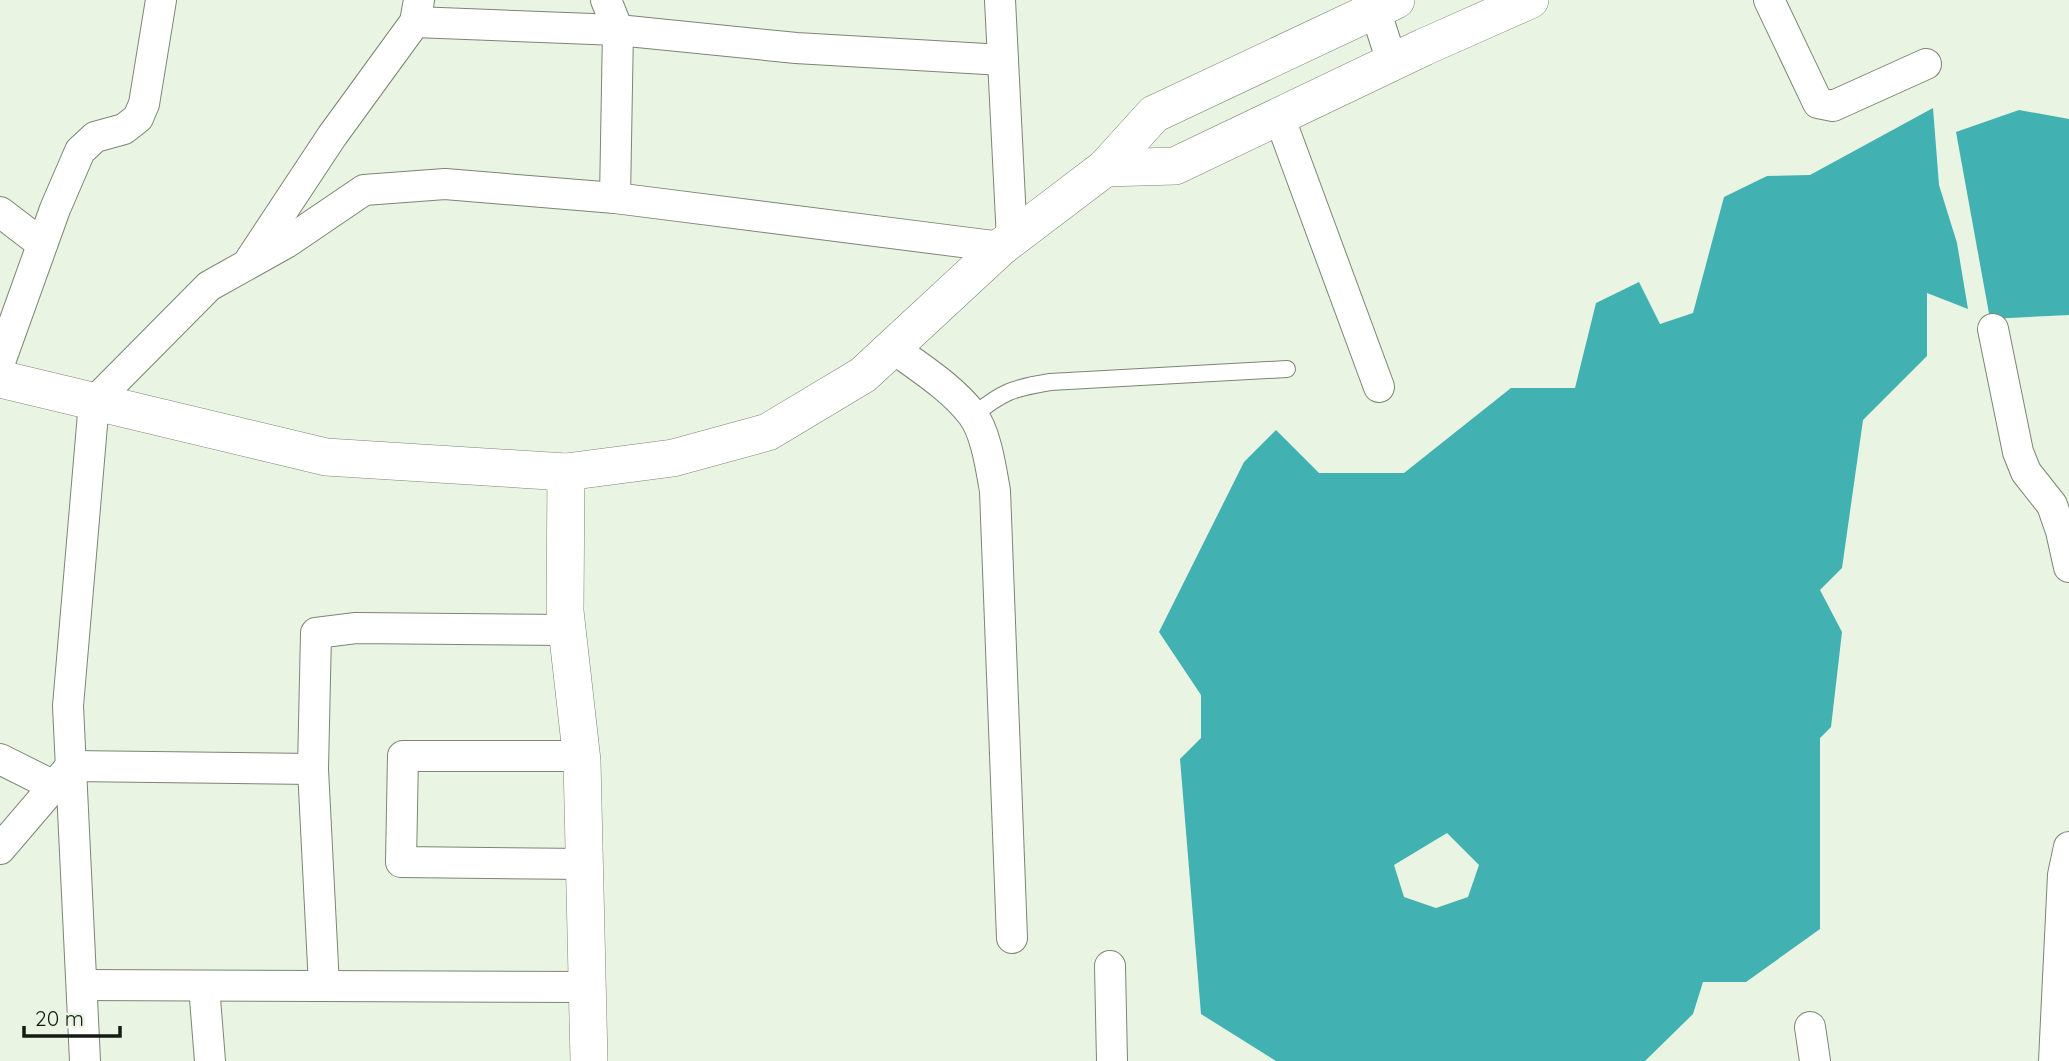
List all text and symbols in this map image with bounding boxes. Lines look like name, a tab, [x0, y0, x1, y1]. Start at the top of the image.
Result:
scale bar	[24, 995, 121, 1038]
text: 20 m	[35, 1005, 84, 1031]

